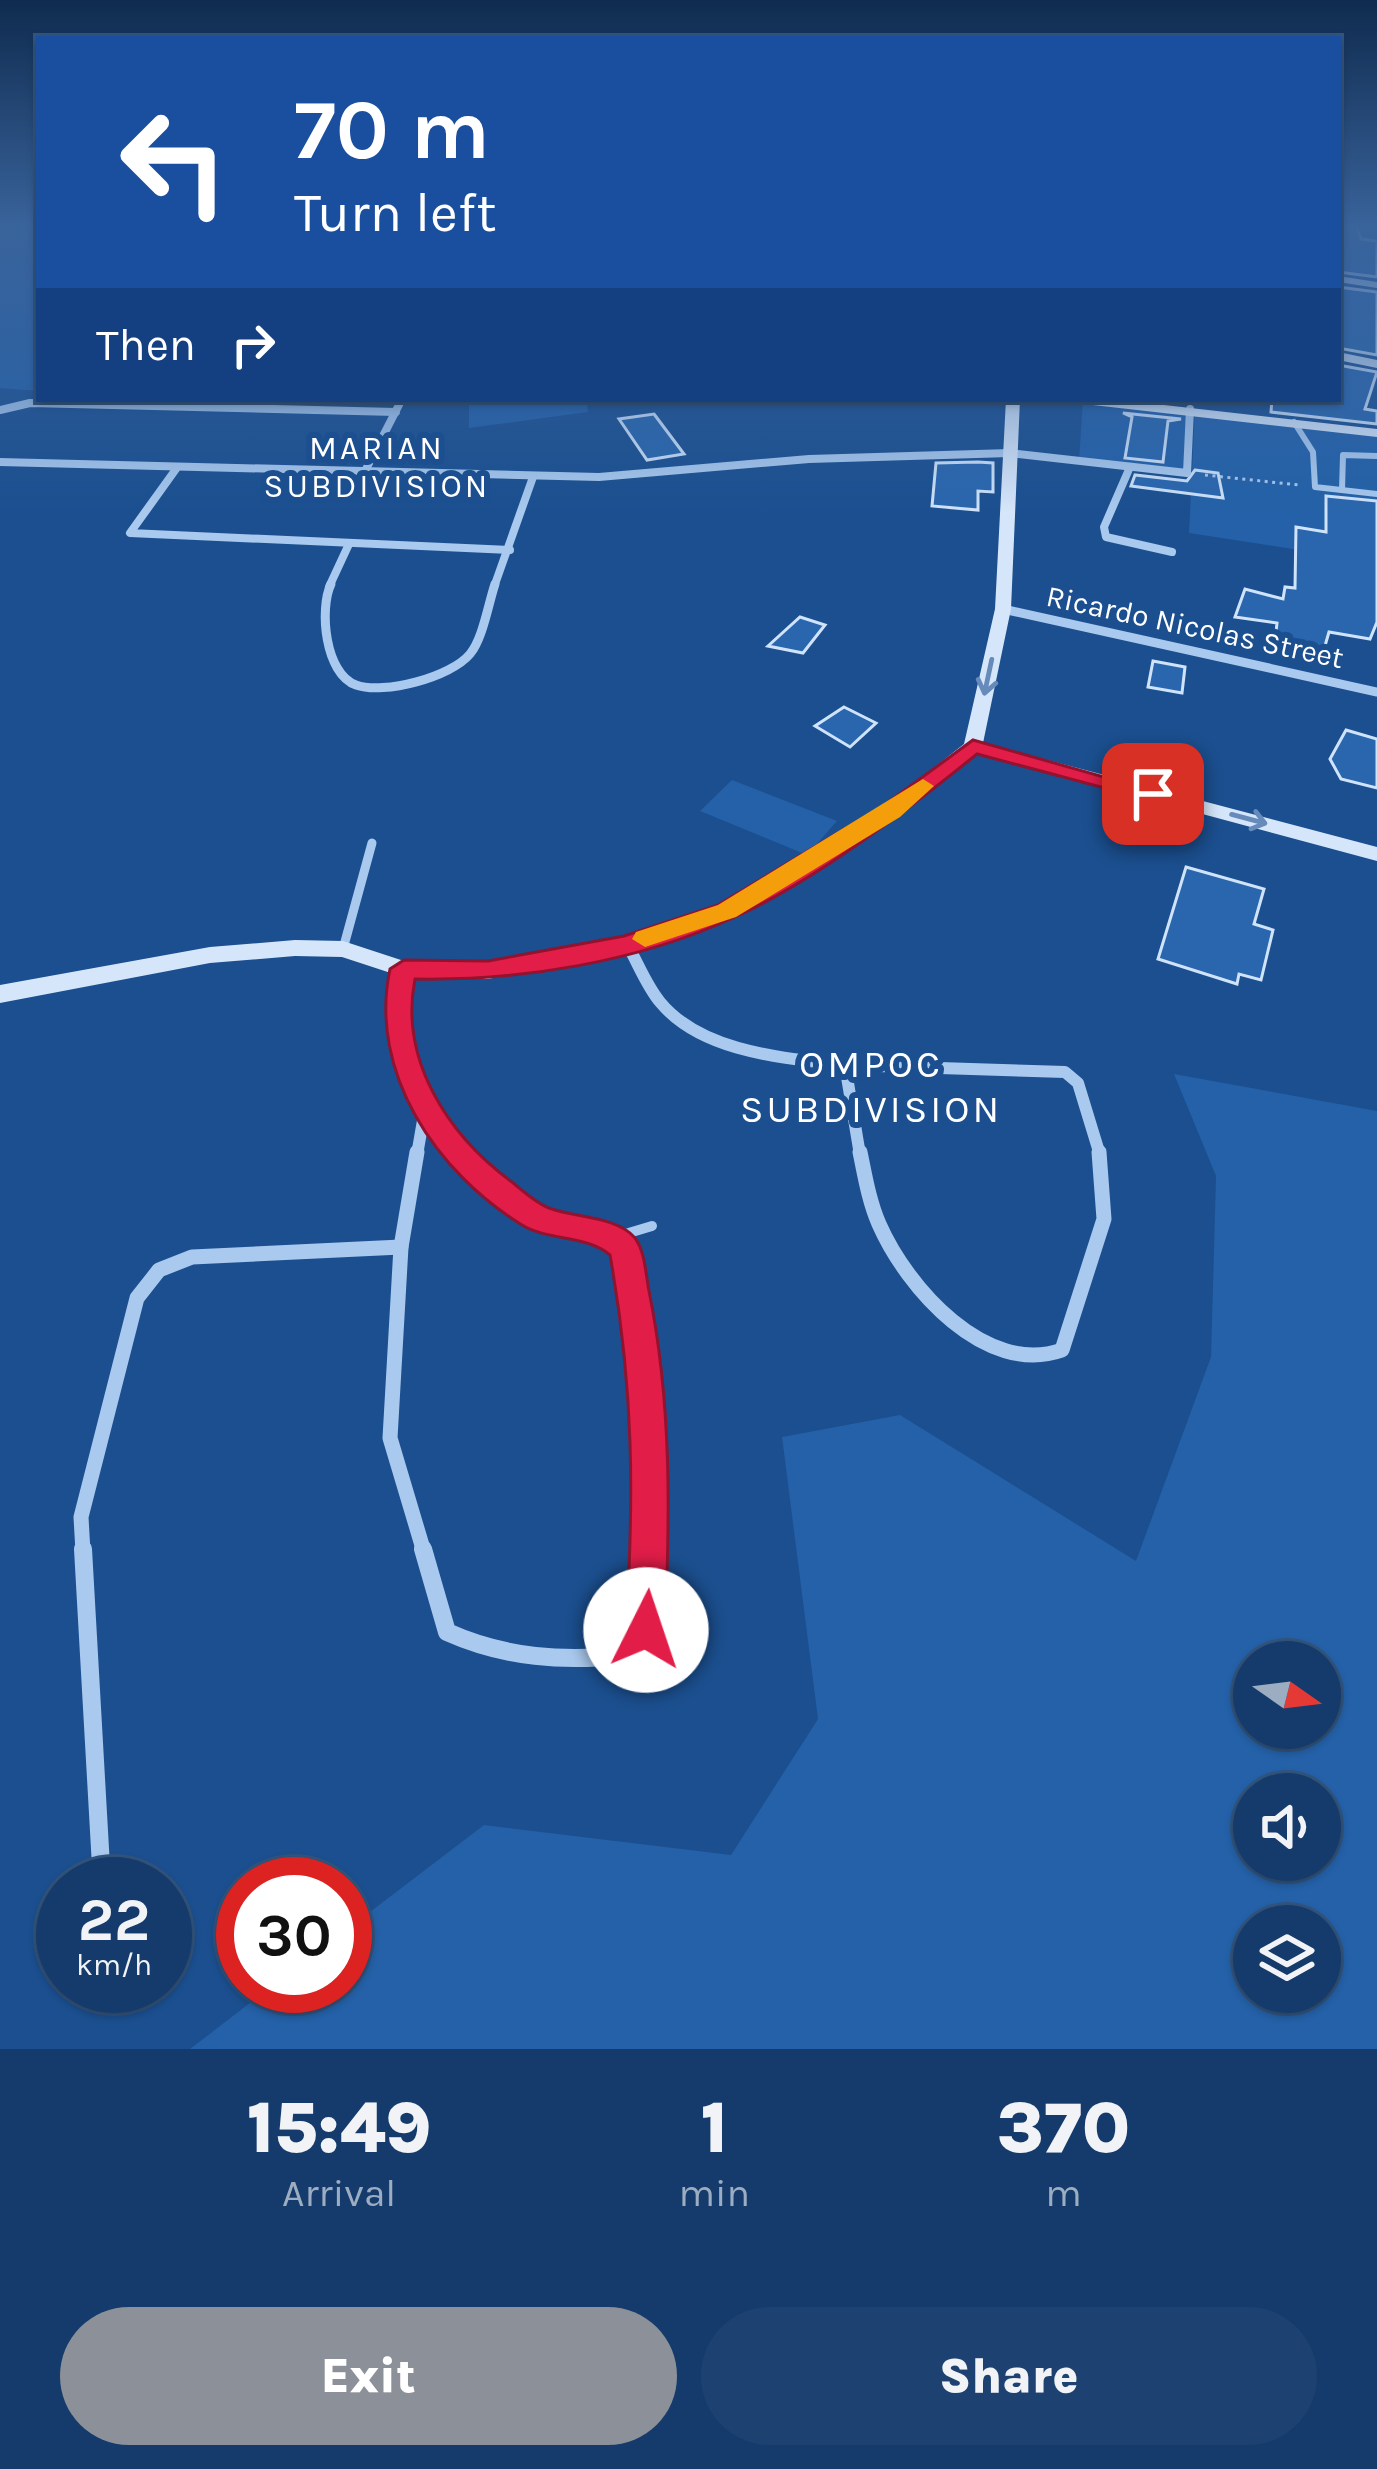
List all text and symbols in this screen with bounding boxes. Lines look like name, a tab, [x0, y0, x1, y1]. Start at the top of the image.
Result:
text: 70 m	[294, 81, 490, 179]
icon: left	[96, 84, 252, 240]
text: Turn left	[294, 181, 497, 245]
icon: right	[220, 312, 286, 378]
text: Then	[96, 319, 196, 371]
district label: MARIAN SUBDIVISION	[264, 429, 490, 505]
street label: Ricardo Nicolas Street	[1043, 578, 1347, 676]
one-way arrow	[976, 658, 999, 696]
pin	[1102, 743, 1204, 845]
icon: arrive	[1120, 761, 1186, 827]
one-way arrow	[1229, 810, 1267, 832]
district label: OMPOC SUBDIVISION	[740, 1041, 1002, 1132]
position arrow	[583, 1567, 709, 1693]
north arrow	[1233, 1641, 1341, 1749]
map controls	[1233, 1641, 1341, 2013]
button: sound	[1233, 1773, 1341, 1881]
speed limit sign: 30	[216, 1857, 372, 2013]
text: 22	[78, 1885, 150, 1955]
button: layers	[1233, 1905, 1341, 2013]
text: km/h	[76, 1947, 152, 1983]
text: 15:49	[247, 2086, 432, 2170]
text: 1	[700, 2086, 728, 2170]
text: 370	[997, 2086, 1130, 2170]
text: Arrival	[282, 2170, 396, 2216]
text: min	[678, 2170, 750, 2216]
text: m	[1045, 2170, 1082, 2216]
button: Exit	[60, 2307, 677, 2445]
button: Share	[701, 2307, 1317, 2445]

